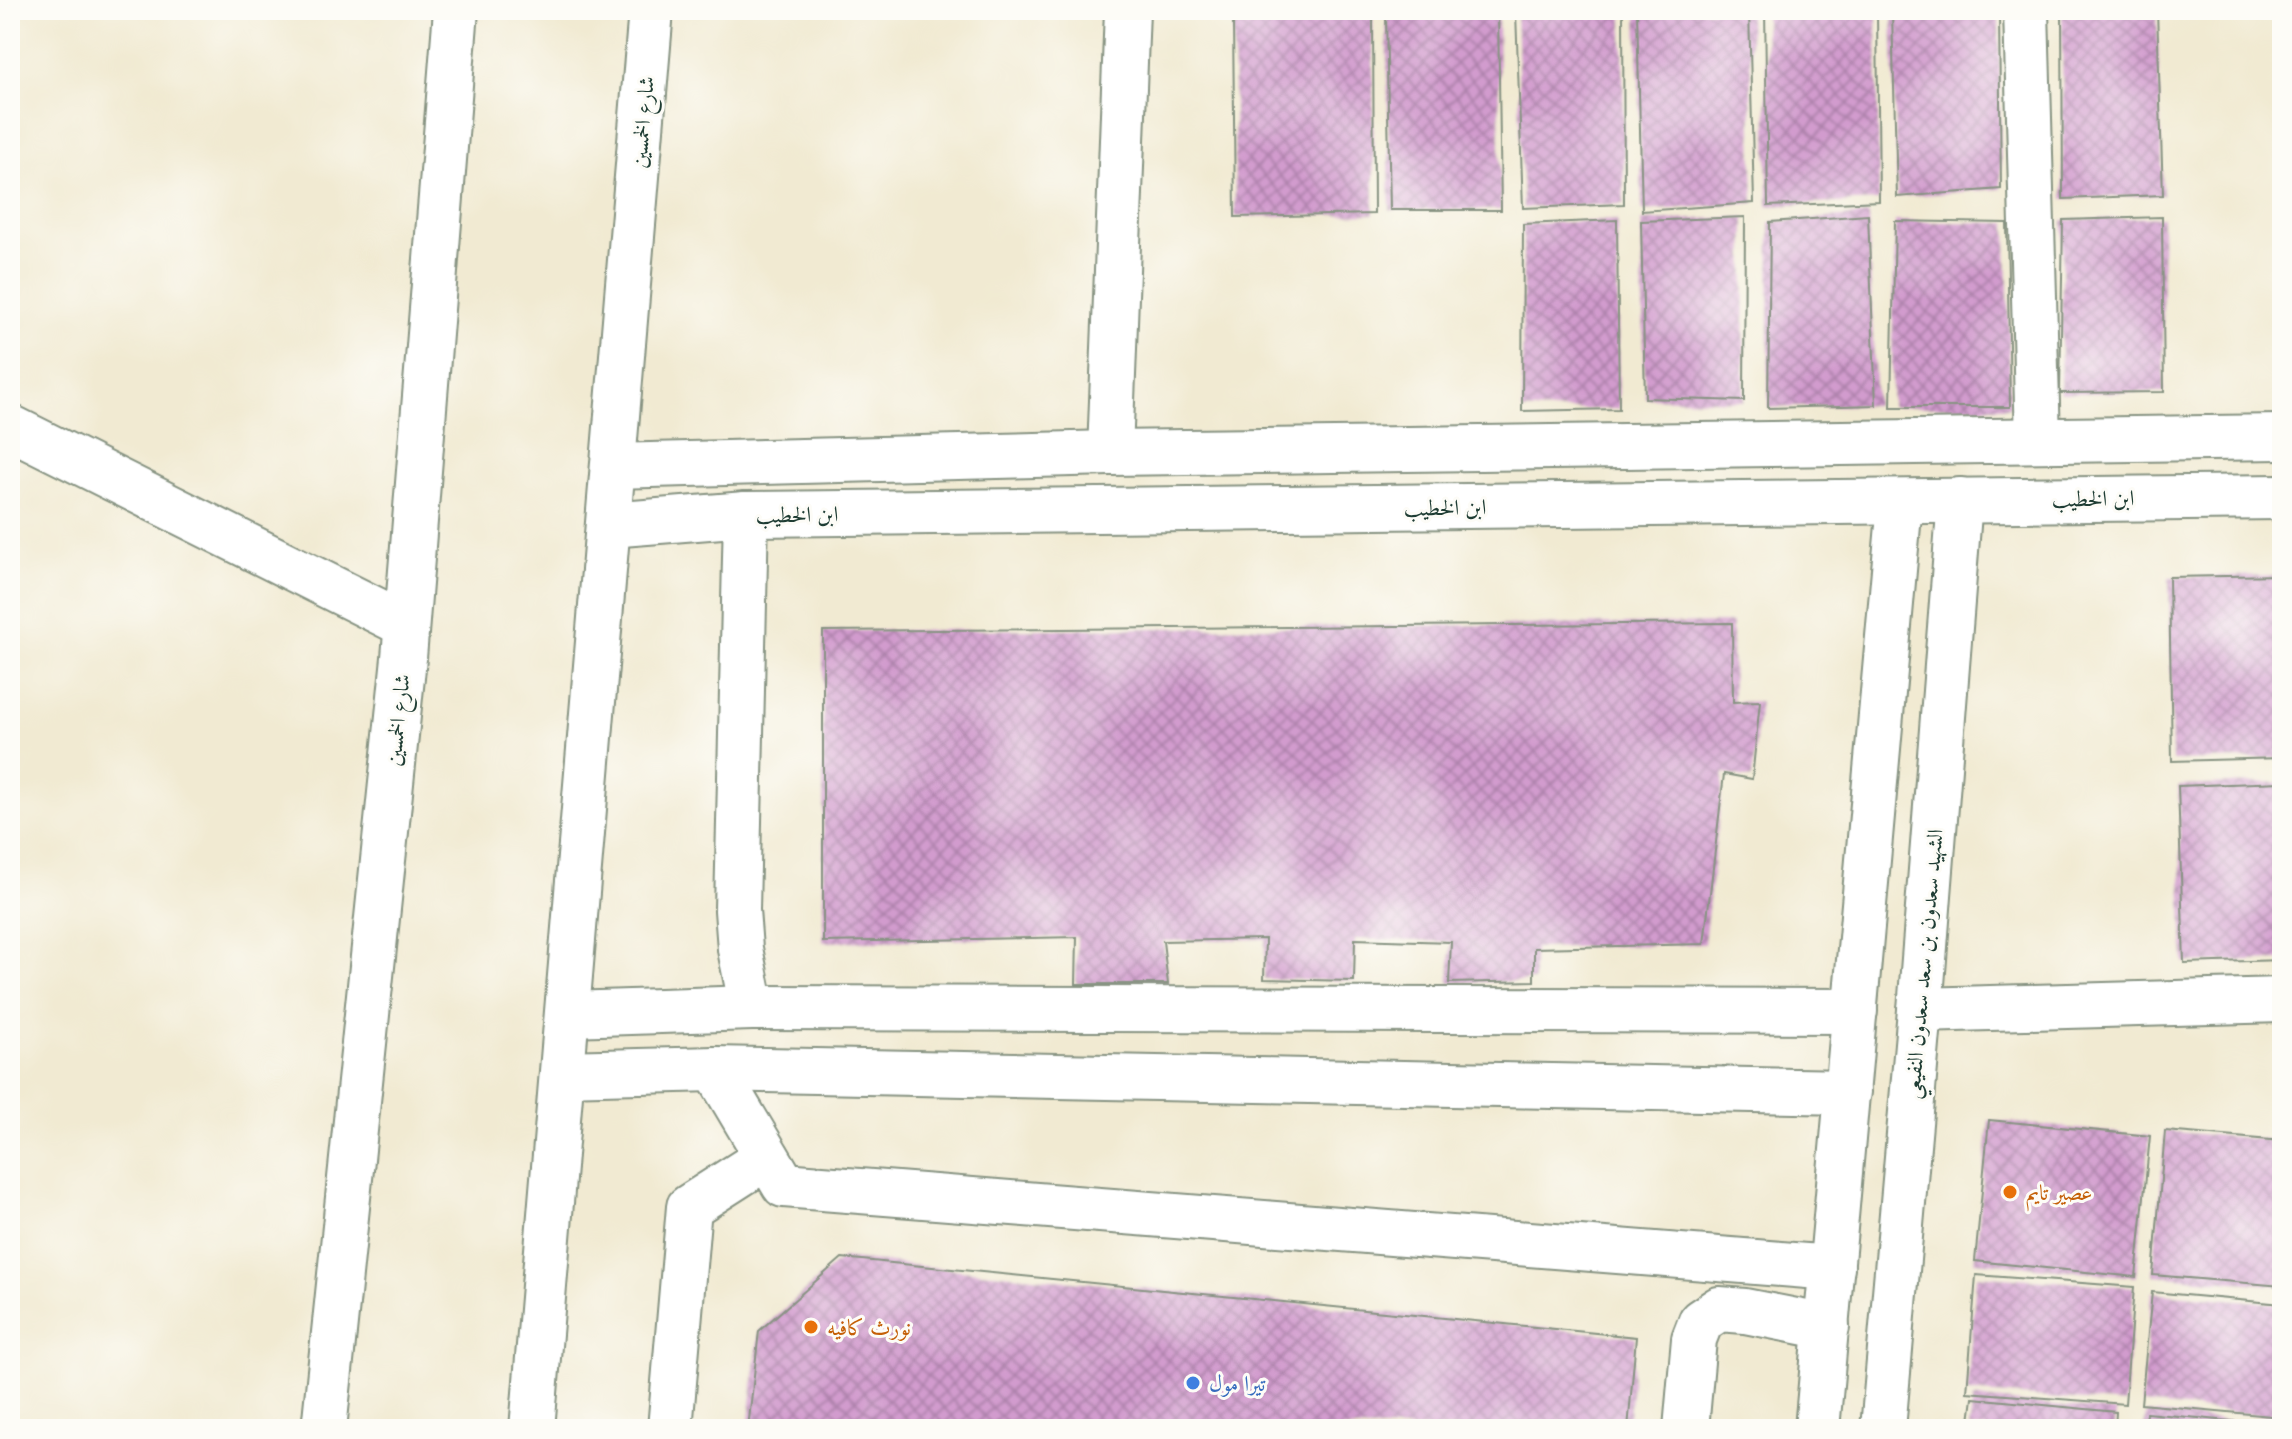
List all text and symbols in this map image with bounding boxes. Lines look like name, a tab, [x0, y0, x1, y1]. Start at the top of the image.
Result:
street label: شارع الخمسين	[625, 75, 665, 170]
street label: ابن الخطيب	[2051, 484, 2135, 514]
street label: ابن الخطيب	[1403, 493, 1487, 523]
street label: ابن الخطيب	[755, 500, 839, 530]
street label: شارع الخمسين	[379, 673, 421, 768]
street label: الشهيد سعدون بن سعد سعدون النفيعي	[1898, 828, 1956, 1101]
place label: عصير تايم	[2026, 1179, 2093, 1212]
marker: عصير تايم	[2001, 1183, 2019, 1201]
place label: نورث كافيه	[827, 1314, 911, 1341]
marker: نورث كافيه	[802, 1318, 820, 1336]
place label: تيرا مول	[1209, 1370, 1266, 1397]
marker: تيرا مول	[1184, 1374, 1202, 1392]

